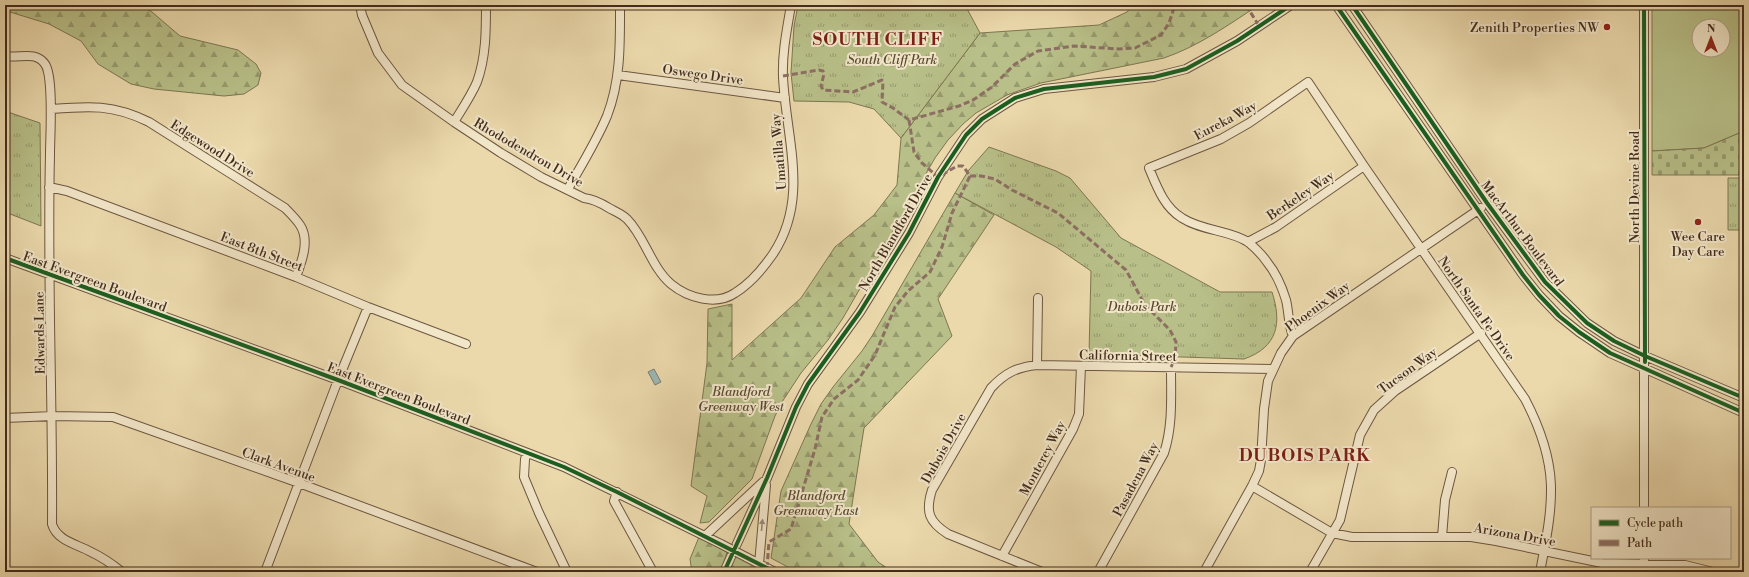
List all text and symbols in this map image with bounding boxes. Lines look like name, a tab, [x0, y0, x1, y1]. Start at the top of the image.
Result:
north arrow	[1691, 18, 1731, 58]
place label: Zenith Properties NW	[1470, 20, 1600, 36]
marker: Zenith Properties NW	[1602, 22, 1612, 32]
text: N	[1707, 22, 1716, 36]
district label: SOUTH CLIFF	[813, 29, 944, 51]
park label: South Cliff Park	[847, 52, 937, 68]
street label: Oswego Drive	[661, 61, 745, 89]
street label: Eureka Way	[1191, 97, 1260, 144]
street label: Umatilla Way	[768, 112, 790, 191]
street label: Rhododendron Drive	[471, 115, 587, 191]
street label: Edgewood Drive	[167, 117, 258, 181]
street label: North Devine Road	[1627, 130, 1643, 243]
street label: Berkeley Way	[1263, 167, 1338, 225]
street label: North Blandford Drive	[856, 170, 936, 294]
street label: MacArthur Boulevard	[1477, 178, 1567, 290]
marker: Wee Care Day Care	[1693, 217, 1703, 227]
street label: East 8th Street	[218, 229, 306, 275]
place label: Wee Care Day Care	[1670, 229, 1726, 260]
street label: East Evergreen Boulevard	[21, 248, 169, 316]
street label: North Santa Fe Drive	[1434, 253, 1519, 364]
street label: Phoenix Way	[1282, 278, 1353, 335]
street label: Edwards Lane	[31, 291, 49, 375]
park label: Dubois Park	[1106, 299, 1177, 315]
street label: Tucson Way	[1375, 344, 1441, 398]
street label: California Street	[1079, 347, 1177, 365]
street label: East Evergreen Boulevard	[325, 359, 473, 429]
park label: Blandford Greenway West	[698, 384, 785, 415]
street label: Dubois Drive	[918, 410, 970, 486]
street label: Monterey Way	[1016, 418, 1070, 499]
street label: Pasadena Way	[1110, 439, 1162, 519]
street label: Clark Avenue	[240, 444, 318, 486]
district label: DUBOIS PARK	[1239, 445, 1371, 467]
park label: Blandford Greenway East	[773, 488, 860, 519]
legend	[1591, 507, 1731, 559]
text: Cycle path	[1627, 516, 1683, 531]
one-way arrow	[759, 519, 766, 531]
street label: Arizona Drive	[1472, 520, 1557, 550]
text: Path	[1627, 536, 1652, 551]

